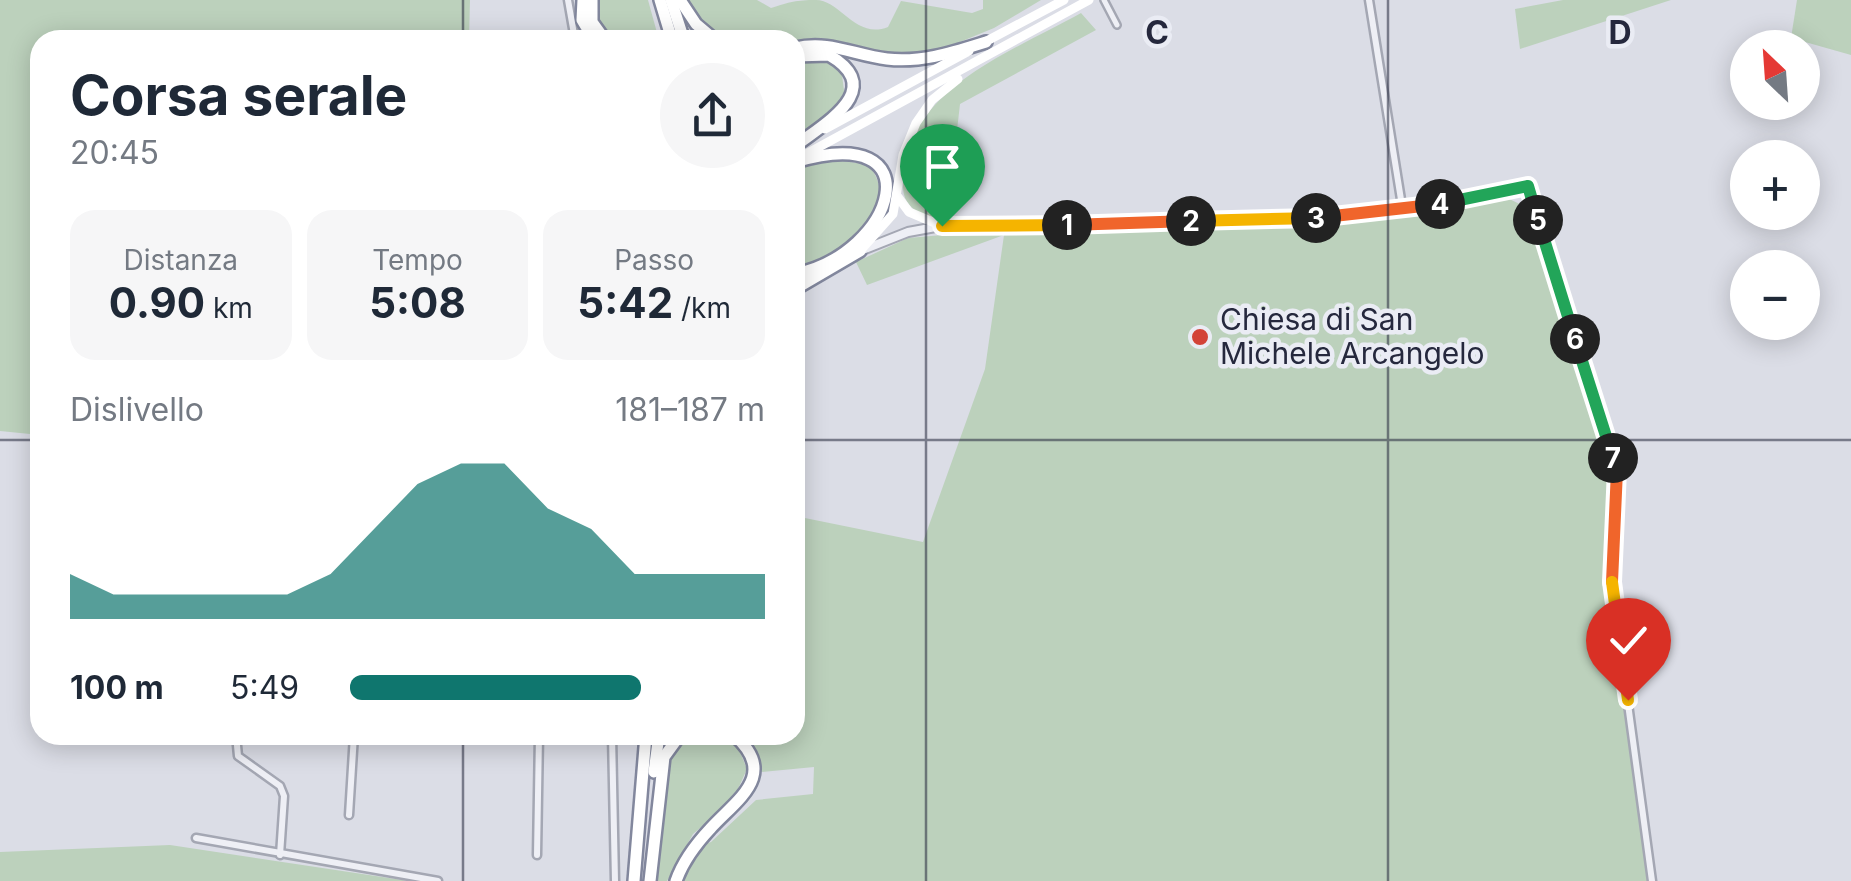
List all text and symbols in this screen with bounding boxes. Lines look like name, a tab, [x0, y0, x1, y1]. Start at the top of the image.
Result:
text: C	[1145, 13, 1169, 52]
text: D	[1608, 13, 1632, 52]
north arrow	[1730, 30, 1820, 120]
map controls	[1730, 30, 1820, 340]
text: Corsa serale	[70, 62, 407, 128]
button: share	[660, 63, 765, 168]
pin	[900, 124, 985, 227]
text: 20:45	[70, 133, 159, 172]
icon: arrive	[915, 139, 970, 194]
button: +	[1730, 140, 1820, 230]
pin: 4	[1415, 179, 1465, 229]
text: 4	[1431, 187, 1449, 221]
pin: 3	[1291, 193, 1341, 243]
pin: 5	[1513, 195, 1563, 245]
pin: 2	[1166, 196, 1216, 246]
pin: 1	[1042, 200, 1092, 250]
text: 3	[1307, 201, 1325, 235]
text: 5	[1529, 203, 1547, 237]
text: 2	[1182, 204, 1200, 238]
text: 1	[1061, 208, 1073, 242]
text: Distanza	[124, 243, 238, 277]
text: Tempo	[372, 243, 463, 277]
text: Passo	[614, 243, 694, 277]
button: −	[1730, 250, 1820, 340]
text: 0.90	[109, 277, 205, 328]
text: 5:08	[369, 277, 466, 328]
text: 5:42	[577, 277, 673, 328]
text: km	[205, 291, 253, 325]
text: /km	[673, 291, 731, 325]
place label: Chiesa di San Michele Arcangelo	[1220, 301, 1485, 371]
pin: 6	[1550, 314, 1600, 364]
text: 6	[1566, 322, 1584, 356]
marker: Chiesa di San Michele Arcangelo	[1189, 326, 1211, 348]
text: Dislivello	[70, 390, 204, 429]
text: 181–187 m	[615, 390, 765, 429]
pin: 7	[1588, 433, 1638, 483]
text: 7	[1605, 441, 1621, 475]
pin	[1586, 598, 1671, 701]
icon: check	[1601, 613, 1656, 668]
text: 100 m	[70, 668, 164, 707]
text: 5:49	[230, 668, 299, 707]

